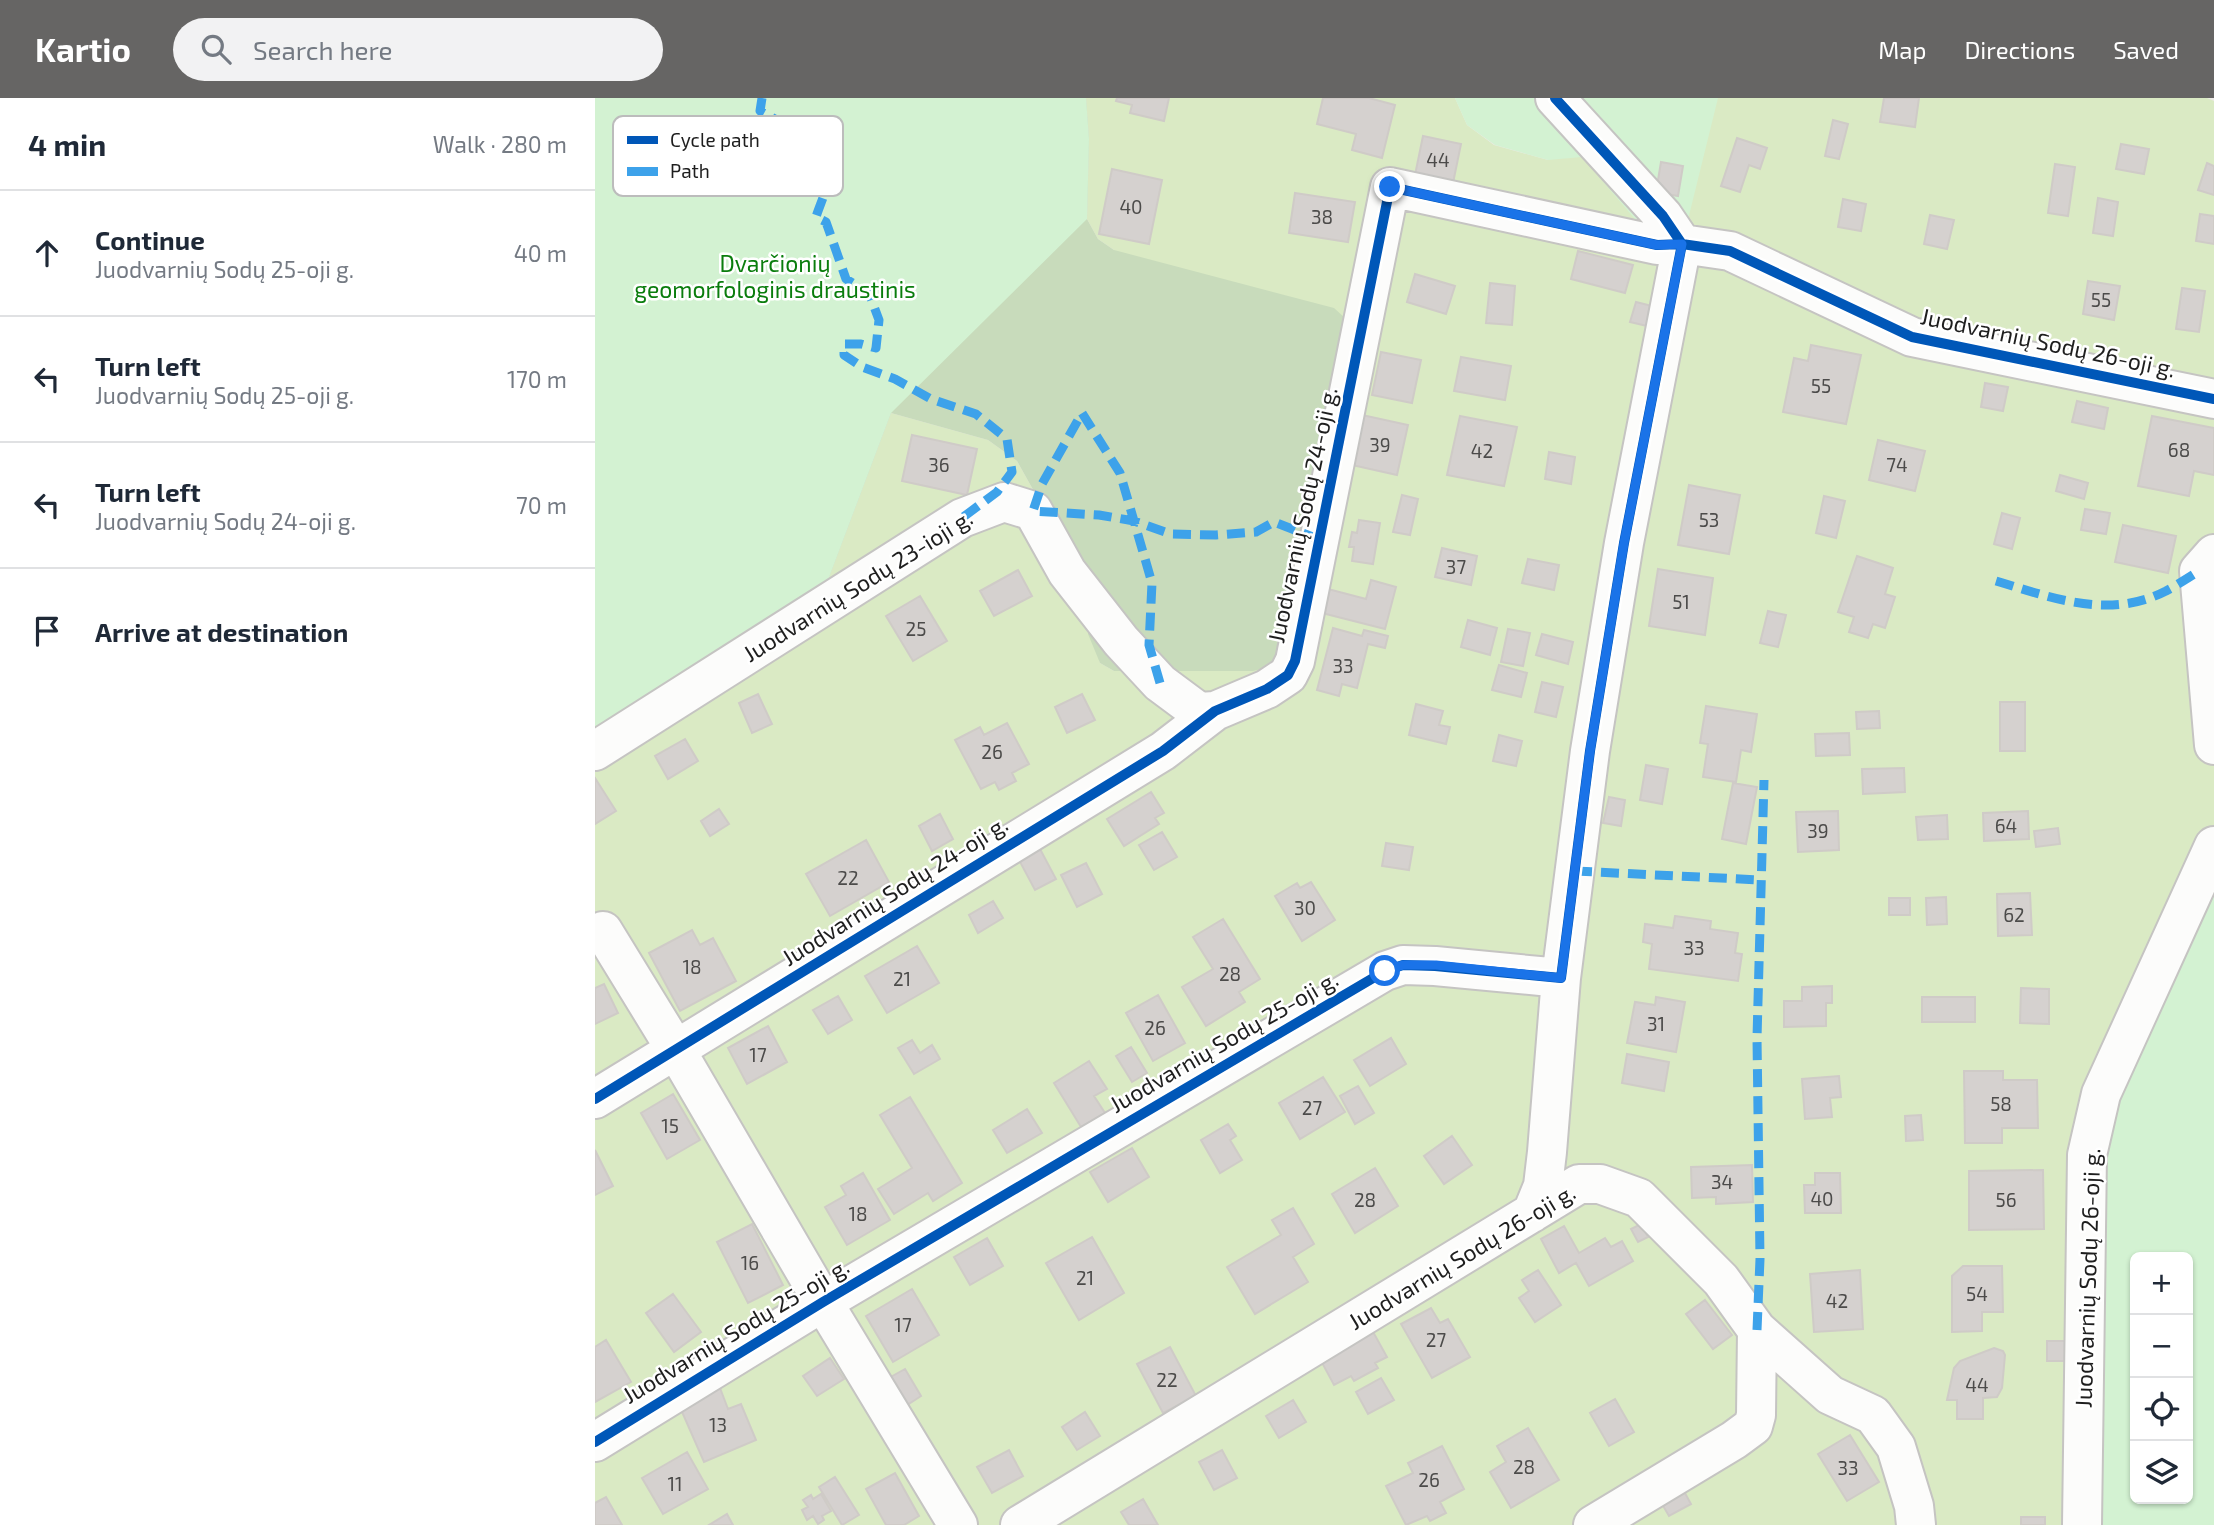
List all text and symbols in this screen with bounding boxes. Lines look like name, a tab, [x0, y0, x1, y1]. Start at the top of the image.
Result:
search box	[173, 18, 663, 81]
text: Kartio	[35, 29, 131, 69]
icon: search	[197, 30, 235, 68]
text: Search here	[253, 34, 393, 65]
text: Map	[1878, 35, 1926, 64]
text: Directions	[1964, 35, 2075, 64]
text: Saved	[2113, 35, 2179, 64]
legend	[613, 116, 843, 196]
text: 4 min	[28, 126, 106, 162]
text: Cycle path	[670, 128, 760, 151]
text: Walk · 280 m	[433, 130, 567, 158]
house number: 44	[1426, 148, 1450, 171]
text: Path	[670, 159, 710, 182]
route end	[1374, 171, 1405, 202]
house number: 40	[1119, 195, 1143, 218]
house number: 38	[1311, 205, 1333, 228]
text: Continue	[95, 224, 205, 255]
icon: ahead	[28, 234, 66, 272]
text: 40 m	[514, 239, 567, 267]
park label: Dvarčionių geomorfologinis draustinis	[634, 249, 916, 303]
text: Juodvarnių Sodų 25-oji g.	[95, 255, 354, 283]
house number: 55	[2091, 288, 2111, 311]
street label: Juodvarnių Sodų 26-oji g.	[1918, 301, 2178, 383]
text: Turn left	[95, 350, 201, 381]
icon: left	[28, 360, 66, 398]
text: 170 m	[507, 365, 567, 393]
house number: 55	[1811, 374, 1831, 397]
text: Juodvarnių Sodų 25-oji g.	[95, 381, 354, 409]
street label: Juodvarnių Sodų 24-oji g.	[1261, 384, 1343, 645]
house number: 39	[1369, 433, 1391, 456]
house number: 68	[2168, 438, 2190, 461]
house number: 42	[1471, 439, 1493, 462]
house number: 36	[928, 453, 950, 476]
house number: 74	[1886, 453, 1908, 476]
text: Turn left	[95, 476, 201, 507]
icon: left	[28, 486, 66, 524]
text: 70 m	[516, 491, 567, 519]
street label: Juodvarnių Sodų 23-ioji g.	[738, 503, 977, 667]
text: Juodvarnių Sodų 24-oji g.	[95, 507, 356, 535]
house number: 53	[1699, 508, 1719, 531]
house number: 37	[1446, 555, 1466, 578]
house number: 51	[1672, 590, 1690, 613]
icon: arrive	[28, 612, 66, 650]
text: Arrive at destination	[95, 616, 348, 647]
house number: 25	[906, 617, 926, 640]
house number: 33	[1332, 654, 1354, 677]
house number: 26	[981, 740, 1003, 763]
street label: Juodvarnių Sodų 24-oji g.	[776, 809, 1013, 971]
house number: 64	[1995, 814, 2017, 837]
house number: 39	[1807, 819, 1829, 842]
house number: 22	[837, 866, 859, 889]
house number: 30	[1294, 896, 1316, 919]
house number: 62	[2003, 903, 2025, 926]
house number: 33	[1683, 936, 1705, 959]
house number: 18	[682, 955, 702, 978]
route start	[1369, 955, 1400, 986]
house number: 28	[1219, 962, 1241, 985]
street label: Juodvarnių Sodų 25-oji g.	[1104, 964, 1343, 1118]
house number: 21	[893, 967, 911, 990]
house number: 31	[1647, 1012, 1665, 1035]
house number: 26	[1144, 1016, 1166, 1039]
house number: 17	[749, 1043, 767, 1066]
house number: 58	[1990, 1092, 2012, 1115]
house number: 27	[1302, 1096, 1322, 1119]
house number: 15	[661, 1114, 679, 1137]
street label: Juodvarnių Sodų 26-oji g.	[2068, 1148, 2106, 1408]
house number: 34	[1711, 1170, 1733, 1193]
street label: Juodvarnių Sodų 26-oji g.	[1343, 1177, 1580, 1335]
house number: 40	[1810, 1187, 1834, 1210]
house number: 28	[1354, 1188, 1376, 1211]
house number: 56	[1995, 1188, 2017, 1211]
house number: 18	[848, 1202, 868, 1225]
street label: Juodvarnių Sodų 25-oji g.	[617, 1251, 854, 1409]
house number: 16	[741, 1251, 759, 1274]
map controls	[2130, 1252, 2193, 1504]
button: +	[2130, 1252, 2193, 1315]
house number: 21	[1076, 1266, 1094, 1289]
house number: 54	[1966, 1282, 1988, 1305]
house number: 42	[1826, 1289, 1848, 1312]
house number: 17	[894, 1313, 912, 1336]
button: −	[2130, 1315, 2193, 1378]
house number: 27	[1426, 1328, 1446, 1351]
house number: 22	[1156, 1368, 1178, 1391]
house number: 44	[1965, 1373, 1989, 1396]
button: locate	[2130, 1378, 2193, 1441]
house number: 13	[709, 1413, 727, 1436]
button: layers	[2130, 1441, 2193, 1504]
house number: 28	[1513, 1455, 1535, 1478]
house number: 33	[1837, 1456, 1859, 1479]
house number: 26	[1418, 1468, 1440, 1491]
house number: 11	[667, 1472, 683, 1495]

